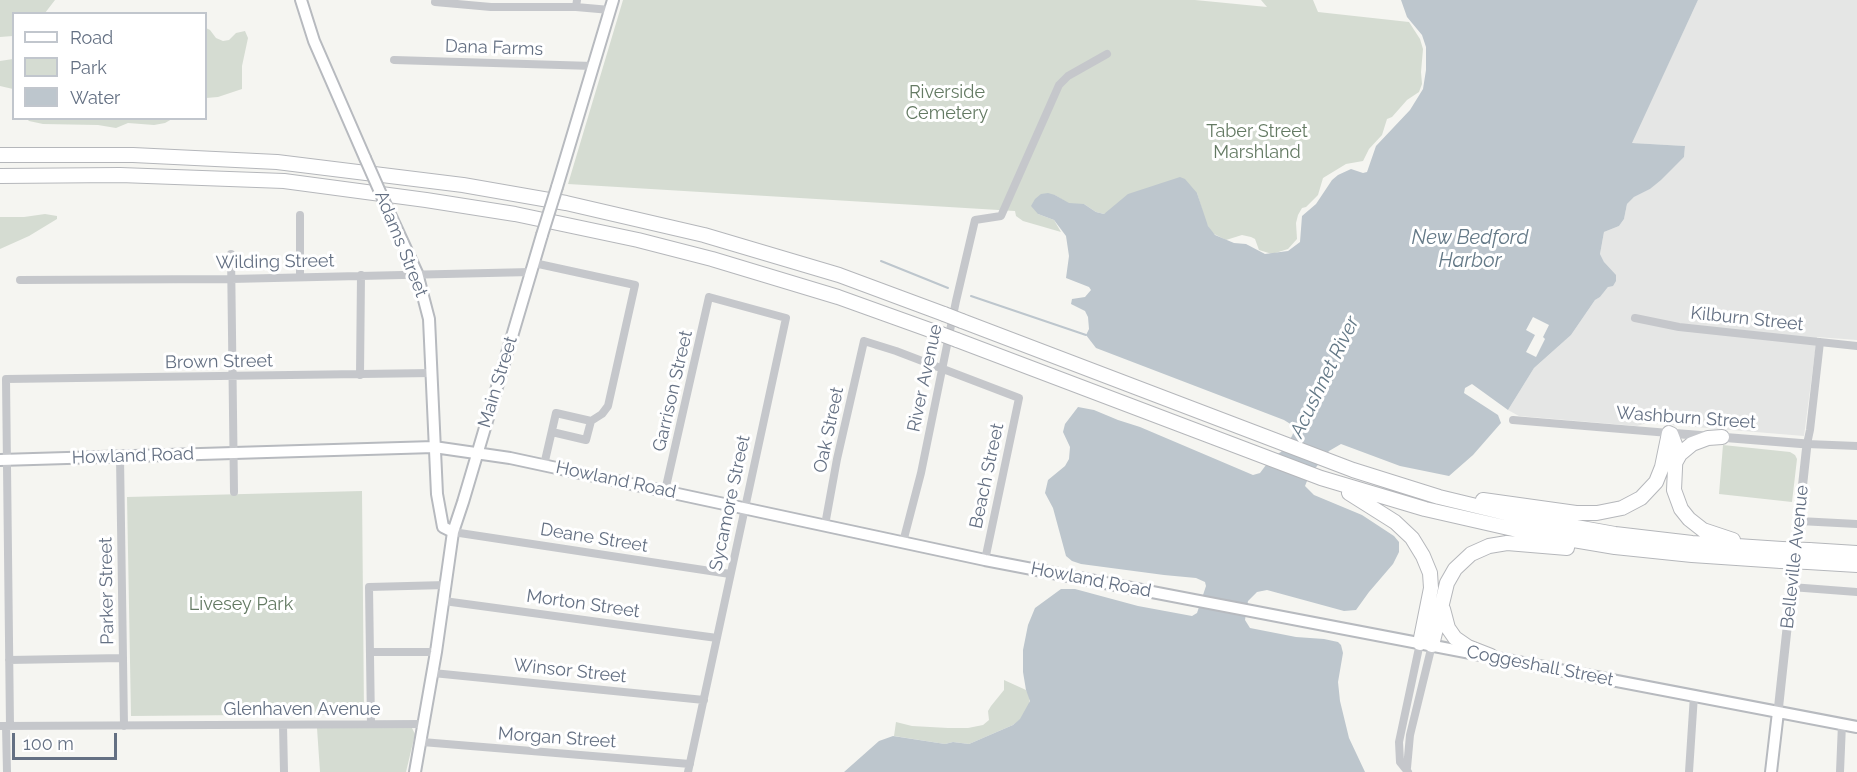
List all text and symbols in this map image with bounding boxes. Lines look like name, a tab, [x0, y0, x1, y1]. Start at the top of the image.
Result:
legend	[12, 12, 207, 120]
text: Road	[70, 27, 113, 48]
street label: Dana Farms	[445, 35, 543, 61]
text: Park	[70, 57, 107, 78]
park label: Riverside Cemetery	[906, 82, 988, 124]
text: Water	[70, 87, 120, 108]
park label: Taber Street Marshland	[1206, 121, 1308, 164]
street label: Adams Street	[370, 188, 432, 300]
water label: New Bedford Harbor	[1412, 226, 1528, 273]
street label: Wilding Street	[215, 250, 335, 274]
street label: Kilburn Street	[1689, 302, 1805, 336]
water label: Acushnet River	[1285, 312, 1365, 442]
street label: River Avenue	[903, 322, 947, 434]
street label: Garrison Street	[649, 328, 697, 454]
street label: Main Street	[474, 334, 522, 430]
street label: Brown Street	[165, 350, 273, 374]
street label: Oak Street	[809, 385, 849, 475]
street label: Washburn Street	[1615, 402, 1757, 434]
street label: Beach Street	[965, 421, 1009, 531]
street label: Sycamore Street	[705, 433, 755, 573]
street label: Howland Road	[72, 443, 194, 469]
street label: Howland Road	[554, 457, 678, 503]
street label: Belleville Avenue	[1777, 484, 1813, 630]
street label: Deane Street	[539, 519, 649, 557]
street label: Parker Street	[95, 537, 119, 645]
street label: Howland Road	[1029, 558, 1153, 602]
street label: Morton Street	[525, 585, 641, 623]
park label: Livesey Park	[189, 594, 293, 616]
street label: Coggeshall Street	[1465, 641, 1615, 691]
street label: Winsor Street	[512, 654, 628, 688]
street label: Glenhaven Avenue	[224, 699, 380, 721]
scale bar	[15, 721, 120, 759]
street label: Morgan Street	[497, 723, 617, 753]
text: 100 m	[23, 733, 74, 754]

